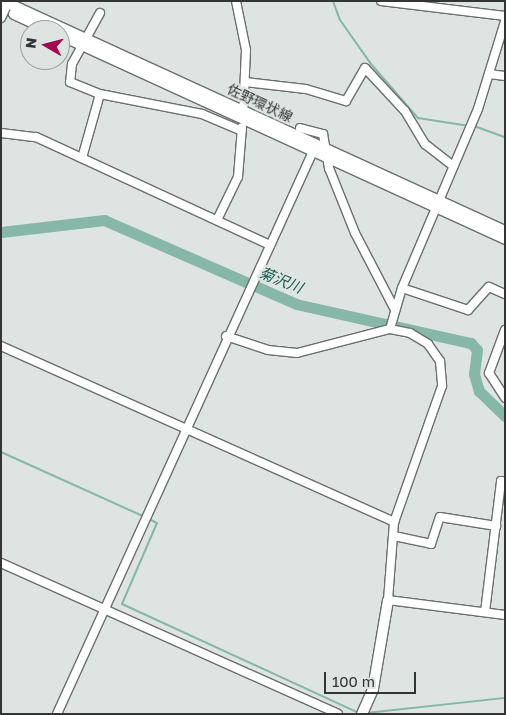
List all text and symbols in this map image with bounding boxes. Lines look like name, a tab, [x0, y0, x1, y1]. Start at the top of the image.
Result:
north arrow	[20, 20, 70, 70]
text: N	[21, 37, 40, 49]
street label: 佐野環状線	[225, 81, 295, 125]
water label: 菊沢川	[257, 263, 305, 297]
scale bar	[326, 662, 418, 694]
text: 100 m	[332, 672, 375, 690]

